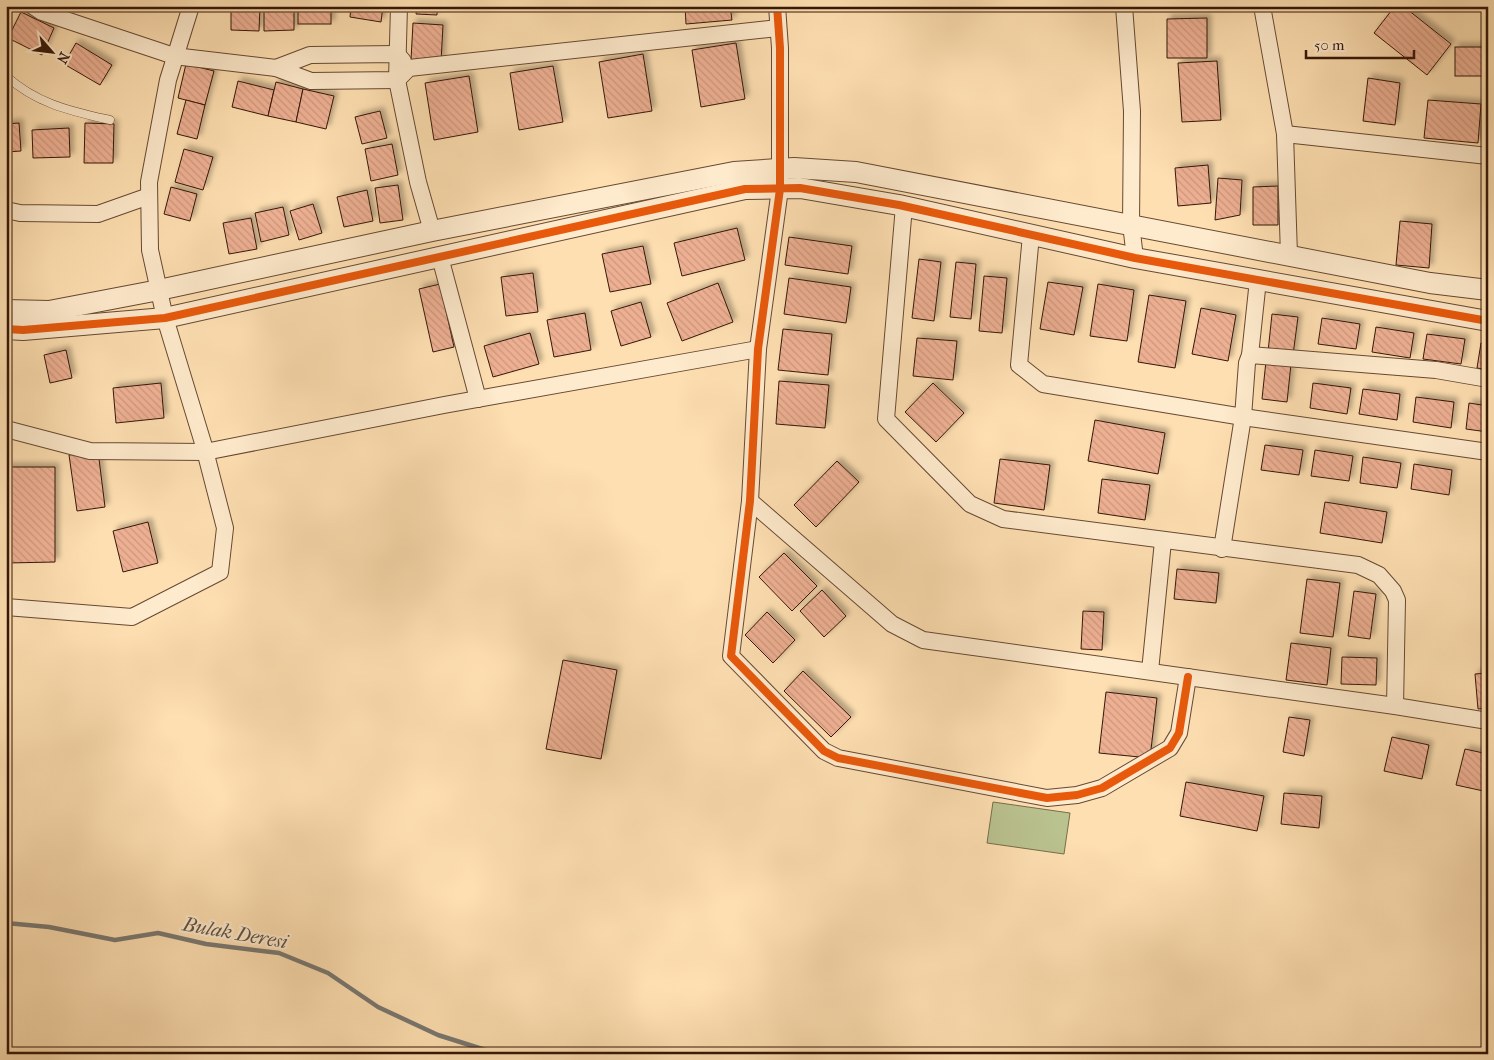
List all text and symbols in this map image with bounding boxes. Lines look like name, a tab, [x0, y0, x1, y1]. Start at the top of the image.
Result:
north arrow	[28, 28, 78, 78]
scale bar	[1306, 28, 1414, 60]
text: 50 m	[1314, 36, 1345, 54]
text: N	[53, 49, 73, 67]
water label: Bulak Deresi	[180, 912, 290, 954]

